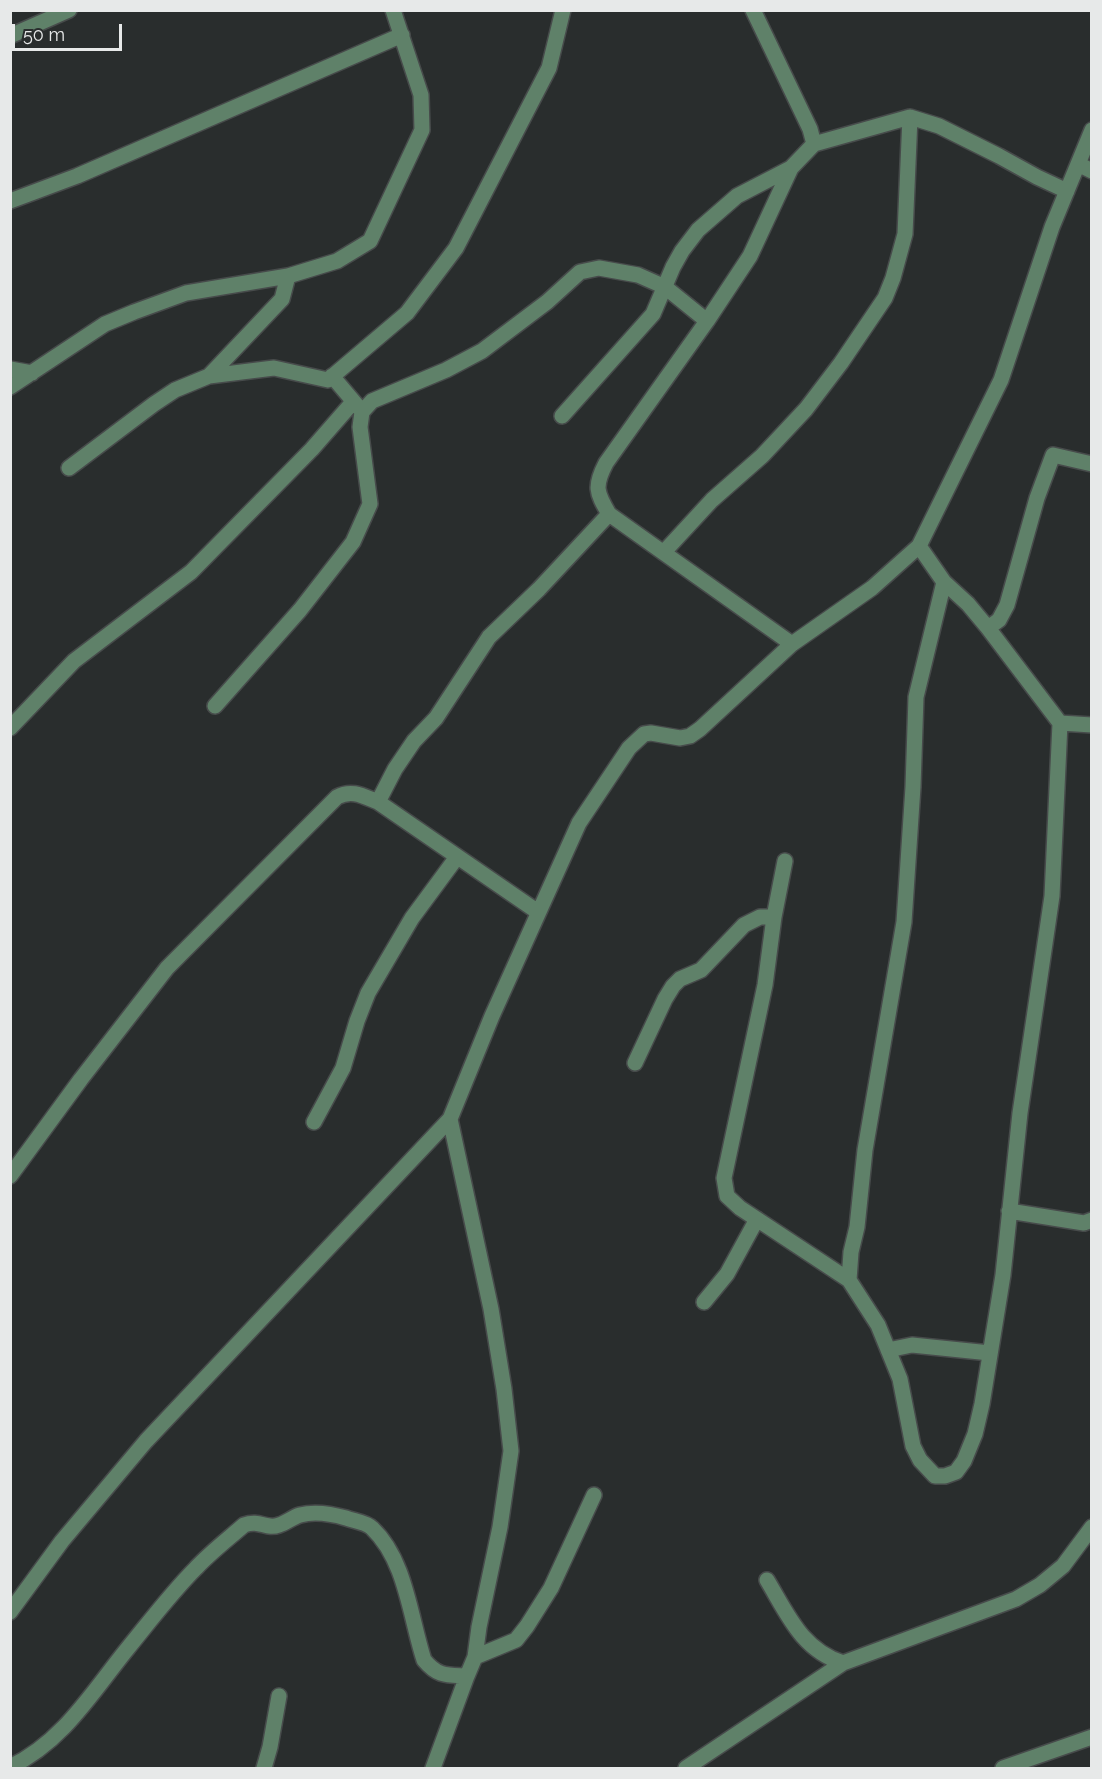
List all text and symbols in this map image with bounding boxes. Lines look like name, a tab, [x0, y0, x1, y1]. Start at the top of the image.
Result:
scale bar	[15, 12, 124, 50]
text: 50 m	[23, 24, 65, 45]

